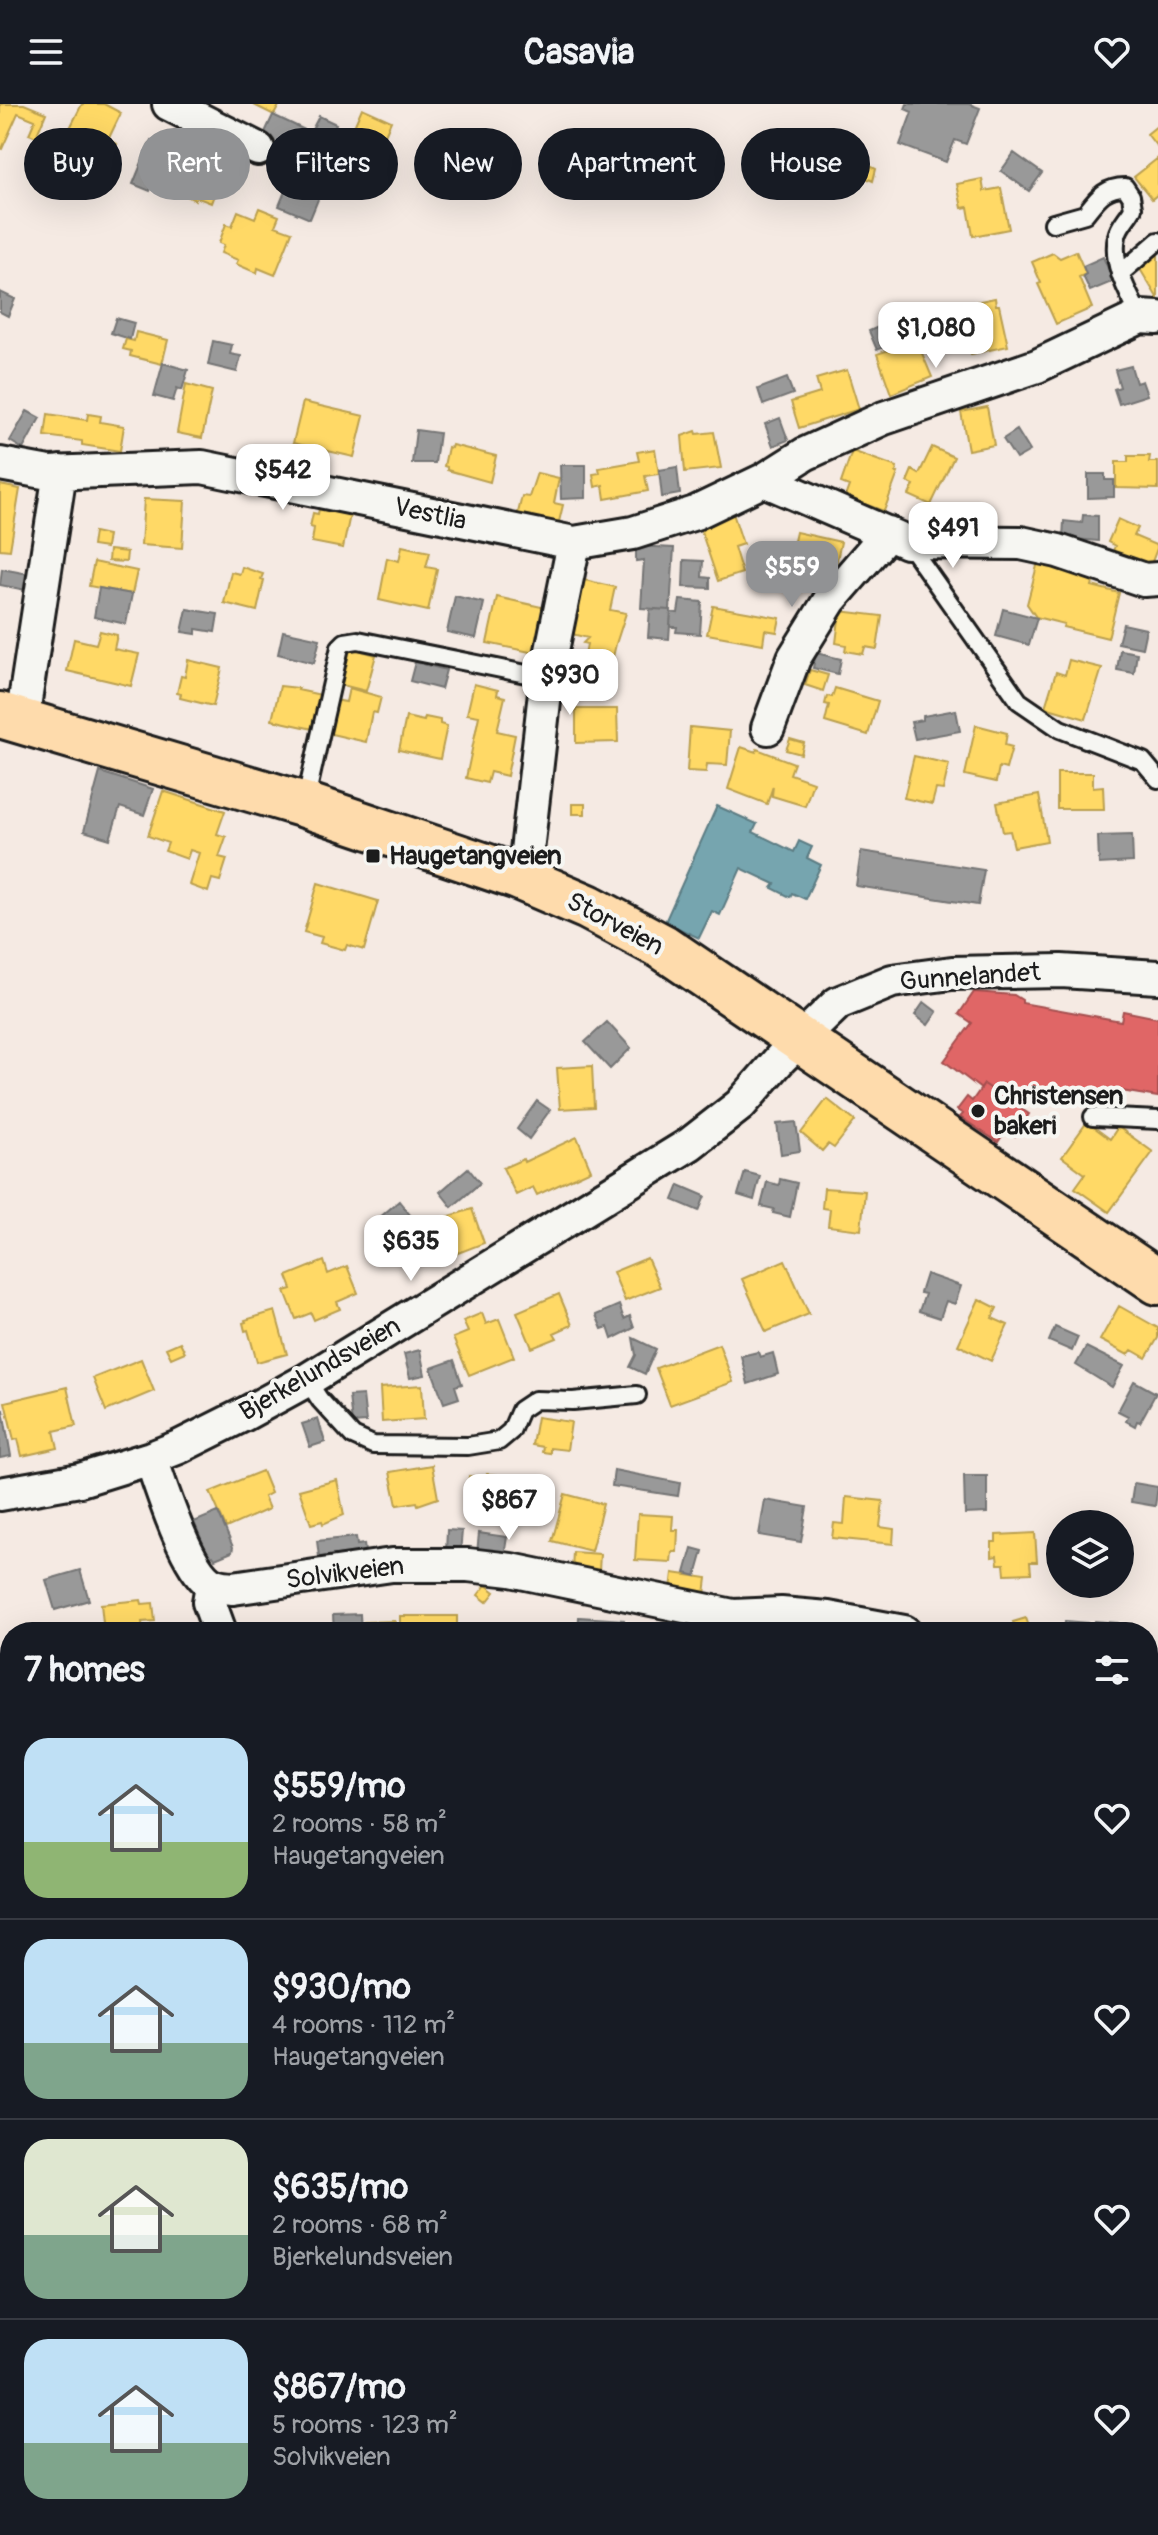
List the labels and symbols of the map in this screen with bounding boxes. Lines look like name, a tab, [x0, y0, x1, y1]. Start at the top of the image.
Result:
pin: $1,080	[871, 302, 1001, 370]
pin: $542	[236, 444, 330, 512]
street label: Vestlia	[391, 491, 469, 537]
pin: $491	[906, 502, 1000, 570]
pin: $559	[745, 541, 839, 609]
pin: $930	[523, 649, 617, 717]
place label: Haugetangveien	[389, 840, 562, 872]
marker: Haugetangveien	[364, 847, 382, 865]
street label: Storveien	[561, 885, 669, 963]
street label: Gunnelandet	[899, 956, 1042, 998]
place label: Christensen bakeri	[994, 1080, 1124, 1142]
marker: Christensen bakeri	[969, 1102, 987, 1120]
pin: $635	[364, 1215, 458, 1283]
street label: Bjerkelundsveien	[234, 1310, 406, 1428]
pin: $867	[462, 1474, 556, 1542]
street label: Solvikveien	[284, 1550, 406, 1596]

